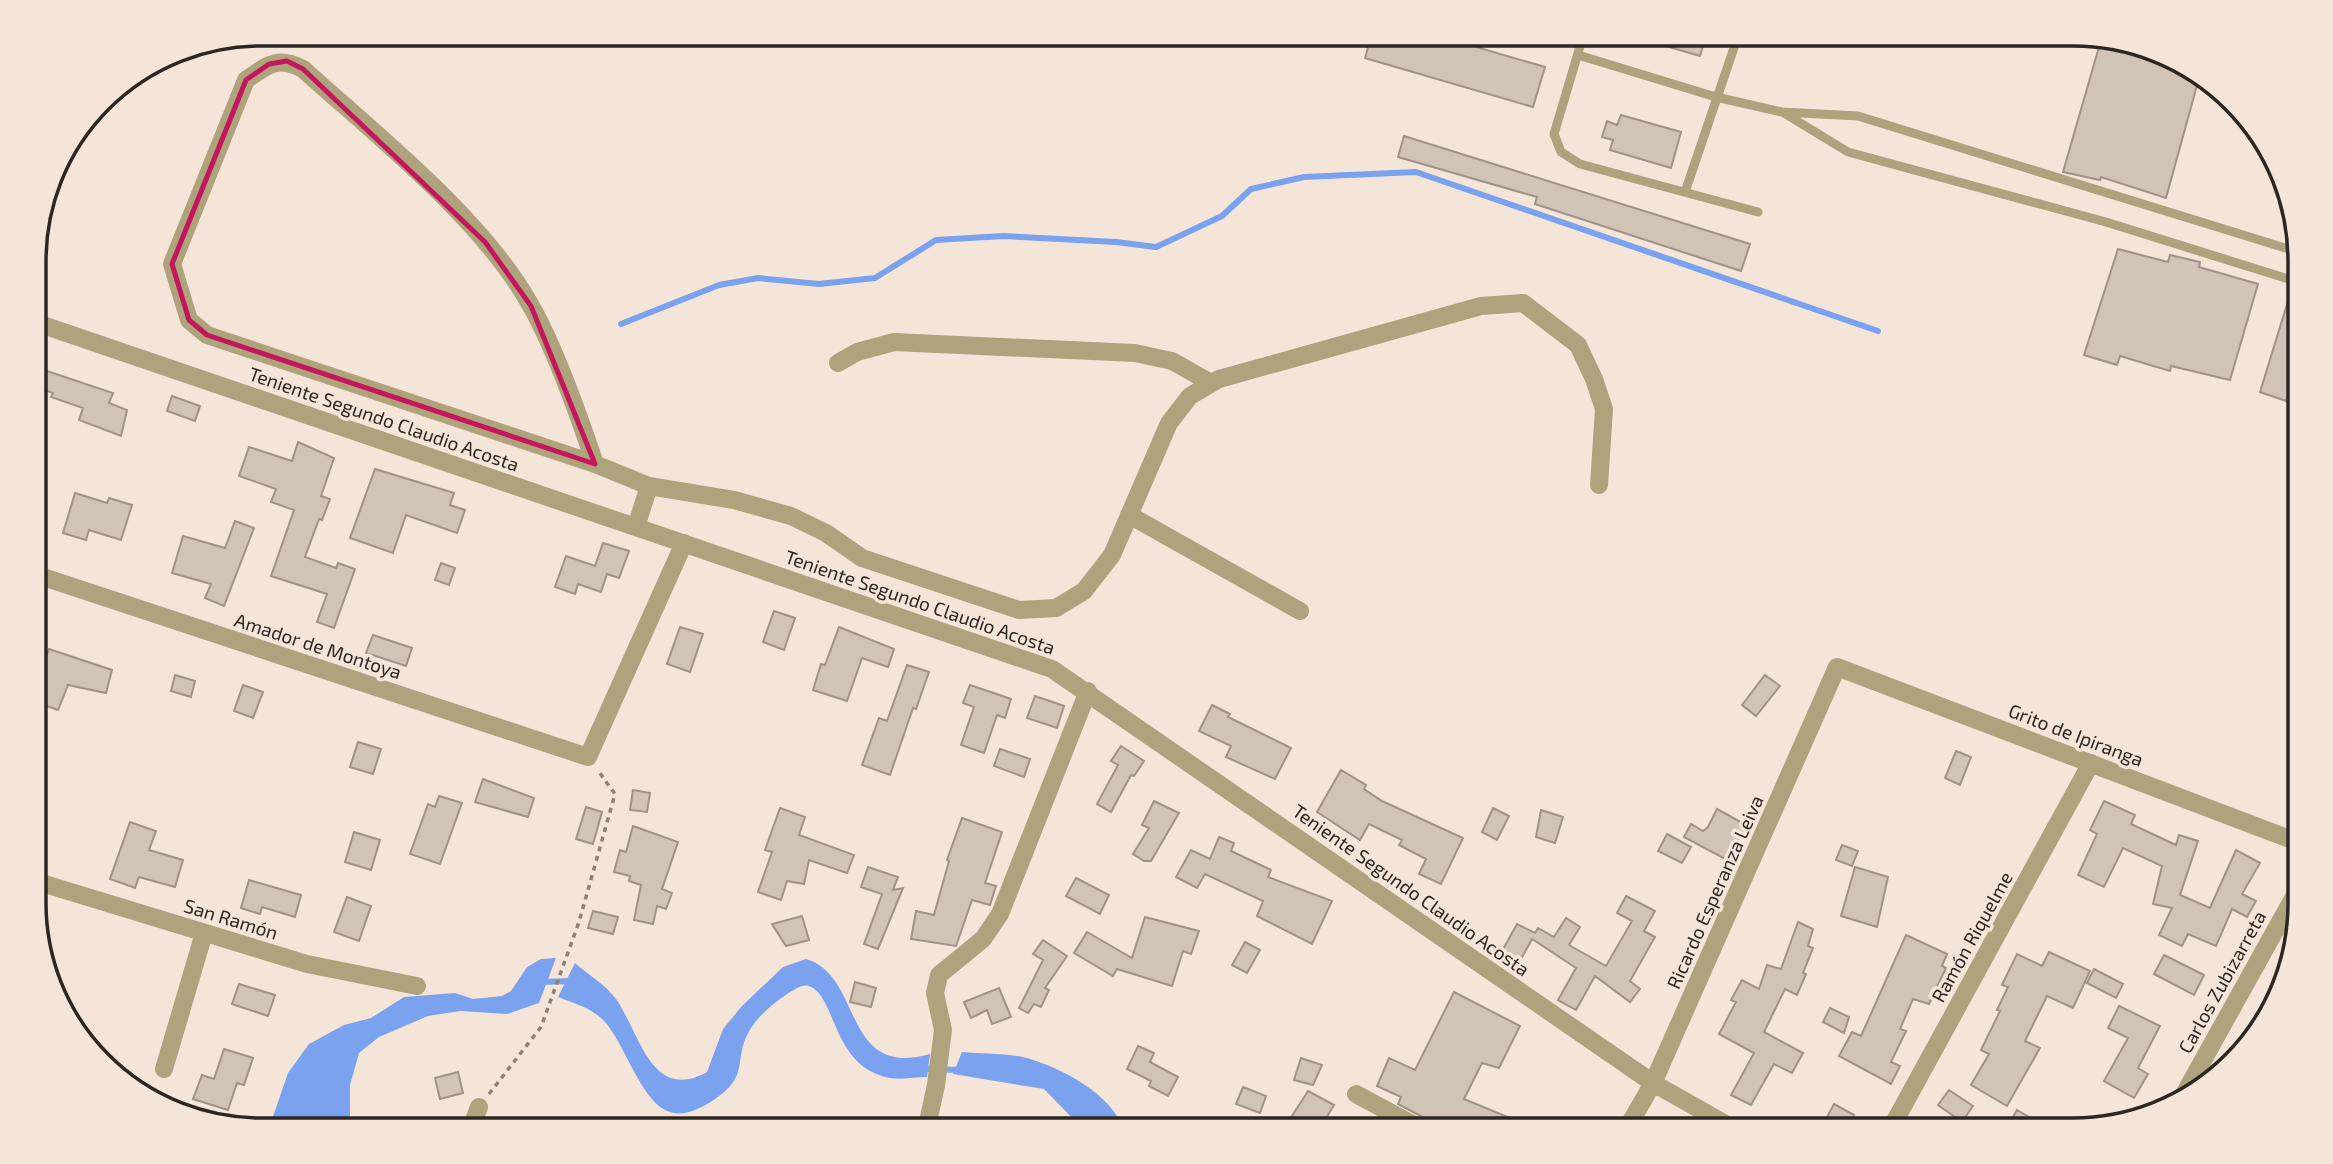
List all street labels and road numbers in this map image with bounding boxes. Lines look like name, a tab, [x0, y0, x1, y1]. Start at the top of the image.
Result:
street label: Teniente Segundo Claudio Acosta	[246, 361, 522, 476]
street label: Teniente Segundo Claudio Acosta	[782, 544, 1058, 659]
street label: Amador de Montoya	[232, 608, 405, 683]
street label: Grito de Ipiranga	[2005, 698, 2147, 771]
street label: Ricardo Esperanza Leiva	[1661, 791, 1768, 992]
street label: Teniente Segundo Claudio Acosta	[1288, 799, 1534, 980]
street label: Ramón Riquelme	[1926, 867, 2017, 1006]
street label: San Ramón	[181, 893, 281, 944]
street label: Carlos Zubizarreta	[2173, 907, 2270, 1057]

